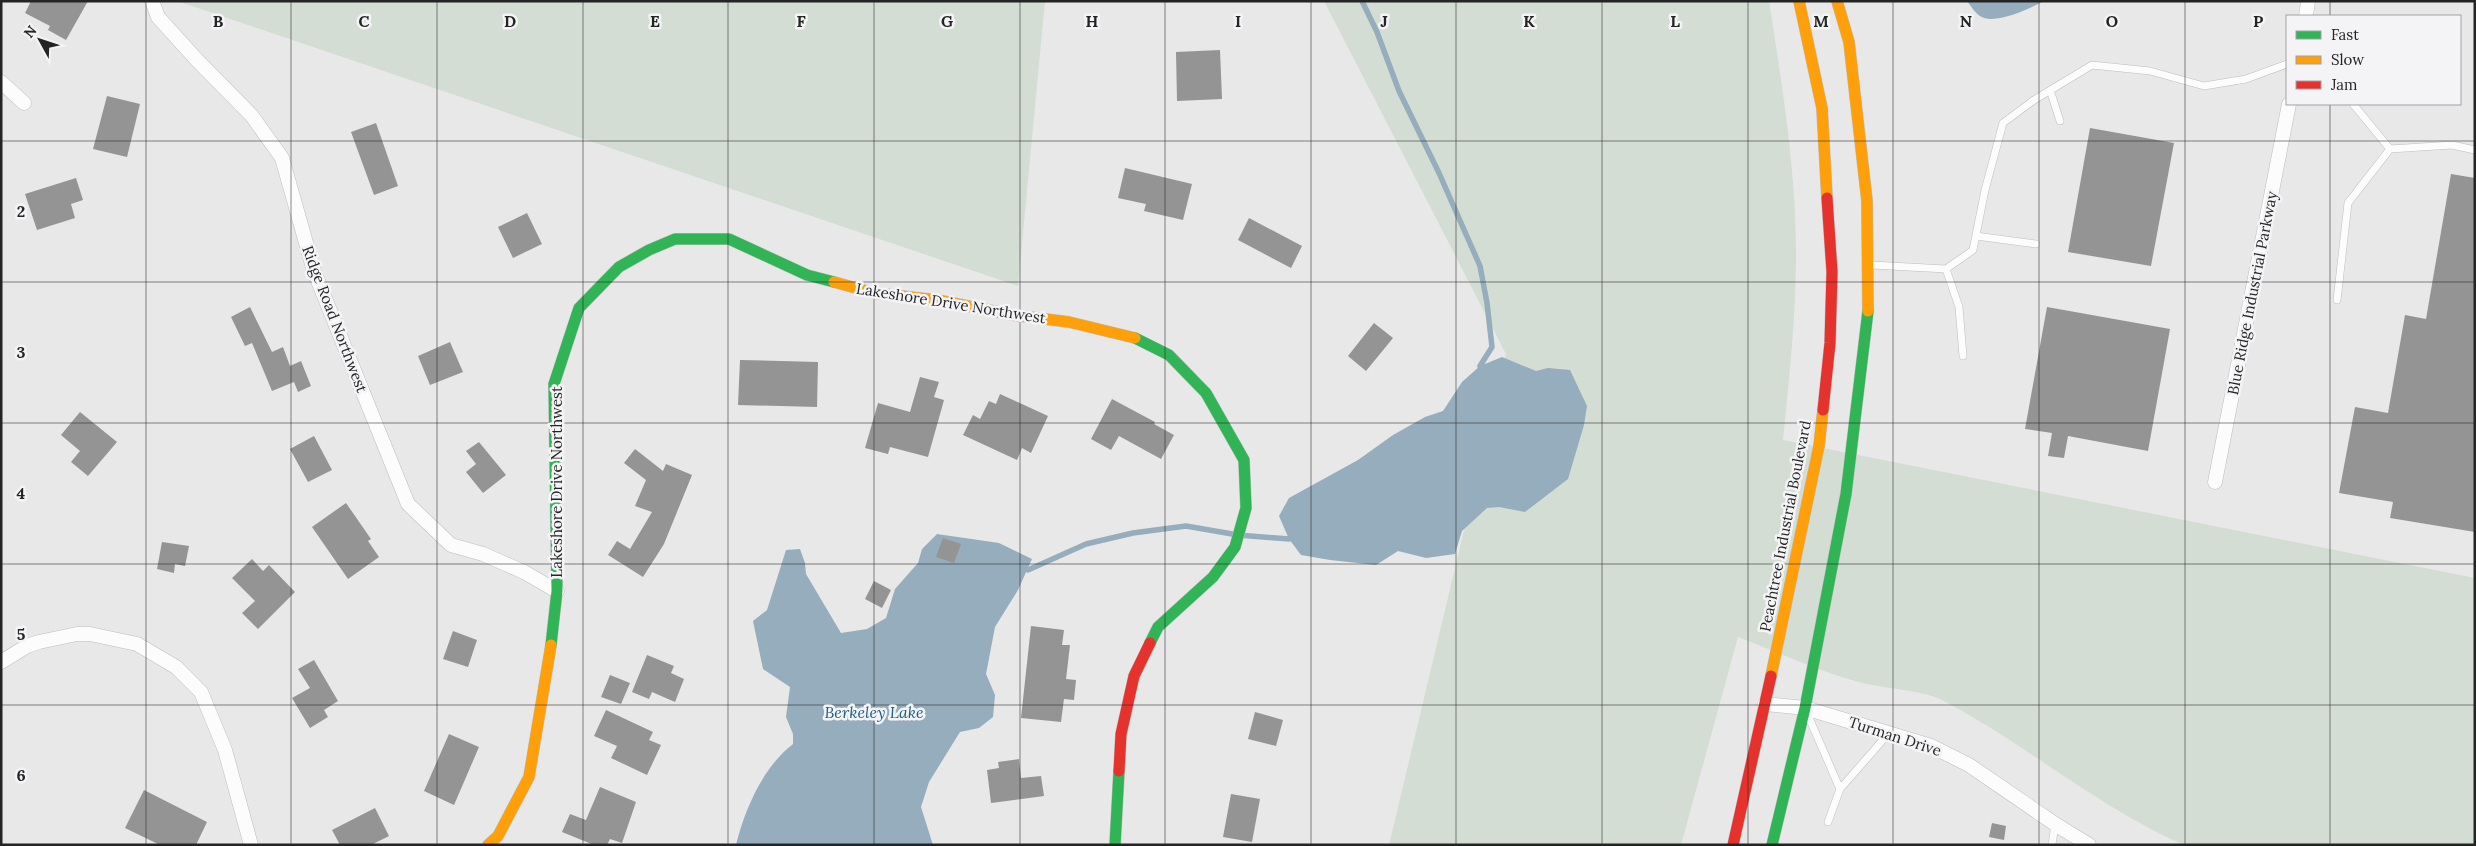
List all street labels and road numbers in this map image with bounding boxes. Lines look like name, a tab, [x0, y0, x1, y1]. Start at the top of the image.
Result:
street label: Blue Ridge Industrial Parkway	[2223, 190, 2281, 396]
street label: Ridge Road Northwest	[298, 243, 372, 395]
street label: Lakeshore Drive Northwest	[855, 279, 1047, 327]
street label: Lakeshore Drive Northwest	[547, 386, 566, 578]
street label: Peachtree Industrial Boulevard	[1755, 419, 1815, 633]
street label: Turman Drive	[1846, 712, 1944, 760]

